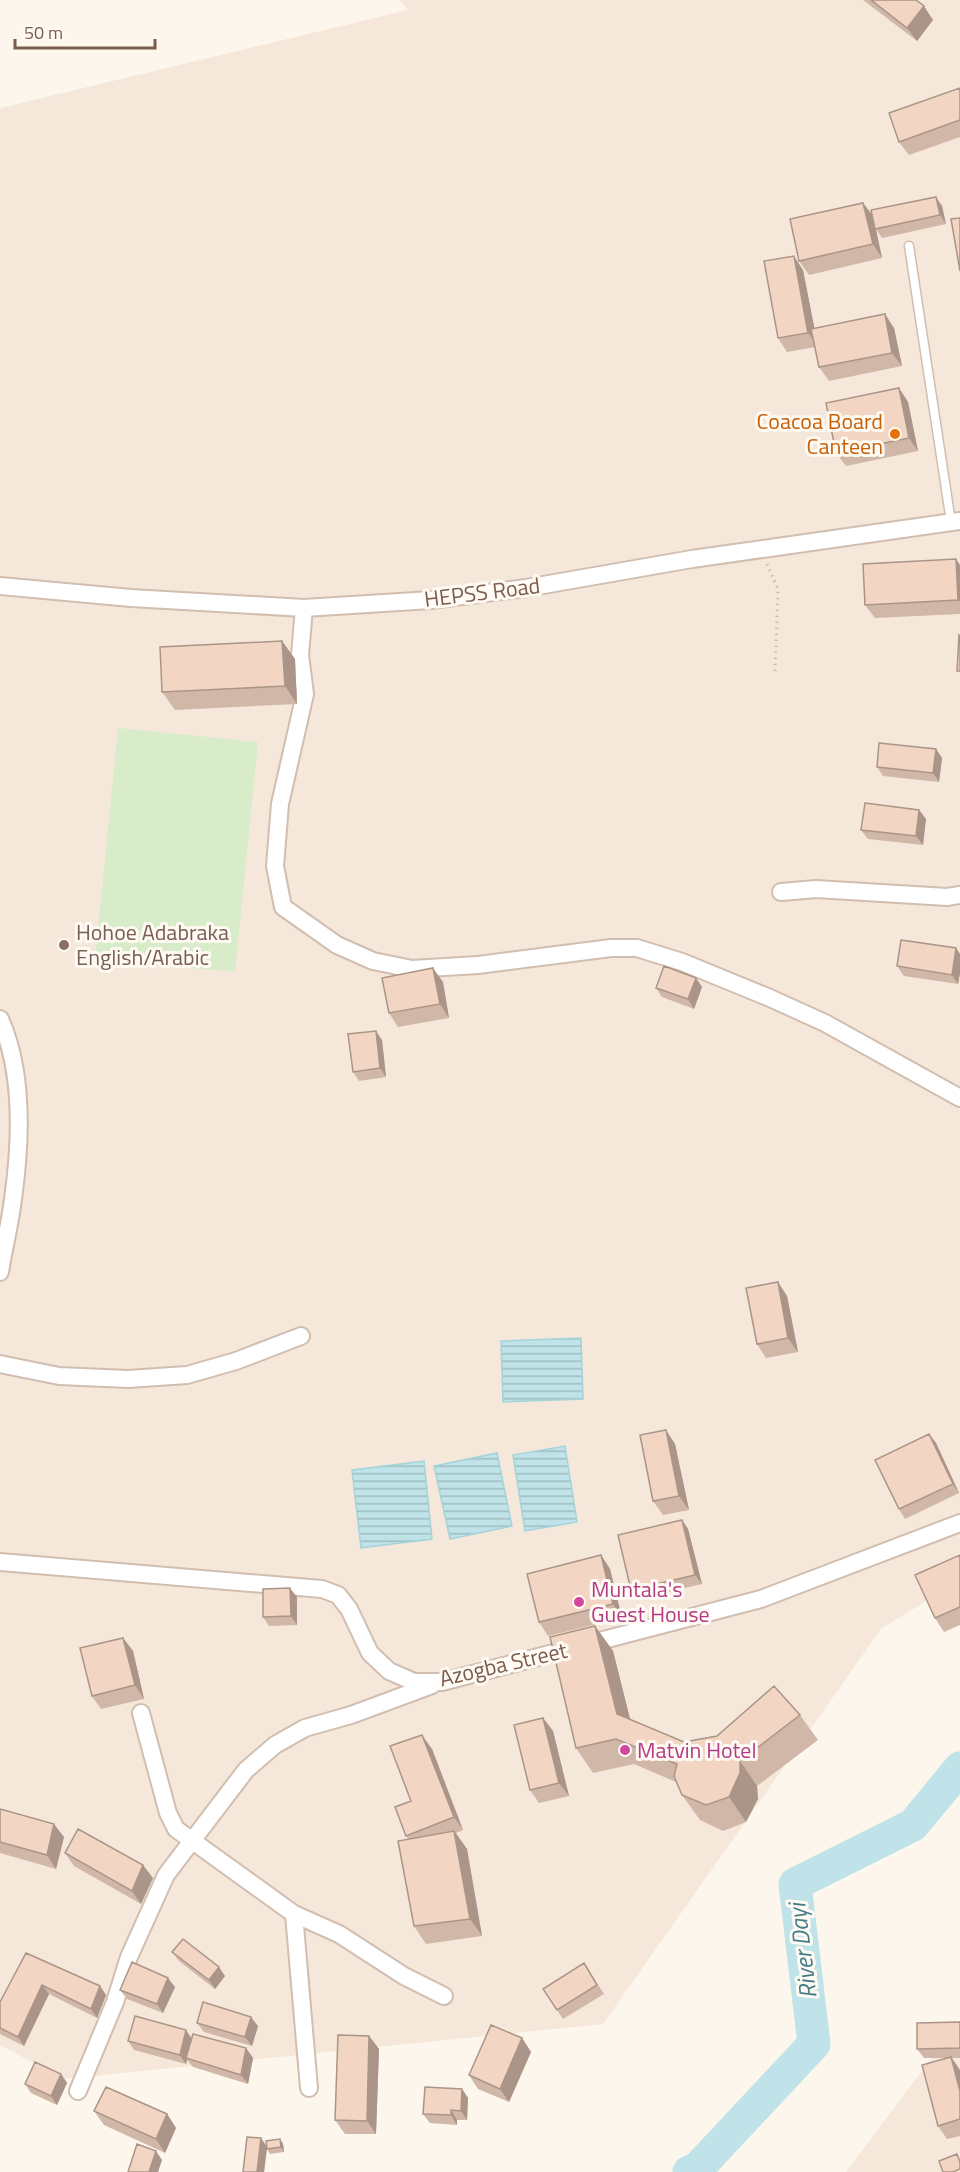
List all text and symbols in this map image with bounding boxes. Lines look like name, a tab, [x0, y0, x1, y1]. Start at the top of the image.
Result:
scale bar	[15, 12, 154, 50]
text: 50 m	[24, 19, 63, 46]
place label: Coacoa Board Canteen	[757, 404, 883, 463]
marker: Coacoa Board Canteen	[888, 427, 902, 441]
street label: HEPSS Road	[422, 568, 542, 616]
place label: Hohoe Adabraka English/Arabic	[76, 915, 229, 974]
marker: Hohoe Adabraka English/Arabic	[57, 938, 71, 952]
place label: Muntala's Guest House	[591, 1572, 710, 1631]
marker: Muntala's Guest House	[572, 1595, 586, 1609]
street label: Azogba Street	[436, 1633, 570, 1695]
place label: Matvin Hotel	[637, 1733, 756, 1767]
marker: Matvin Hotel	[618, 1743, 632, 1757]
water label: River Dayi	[778, 1899, 826, 2001]

